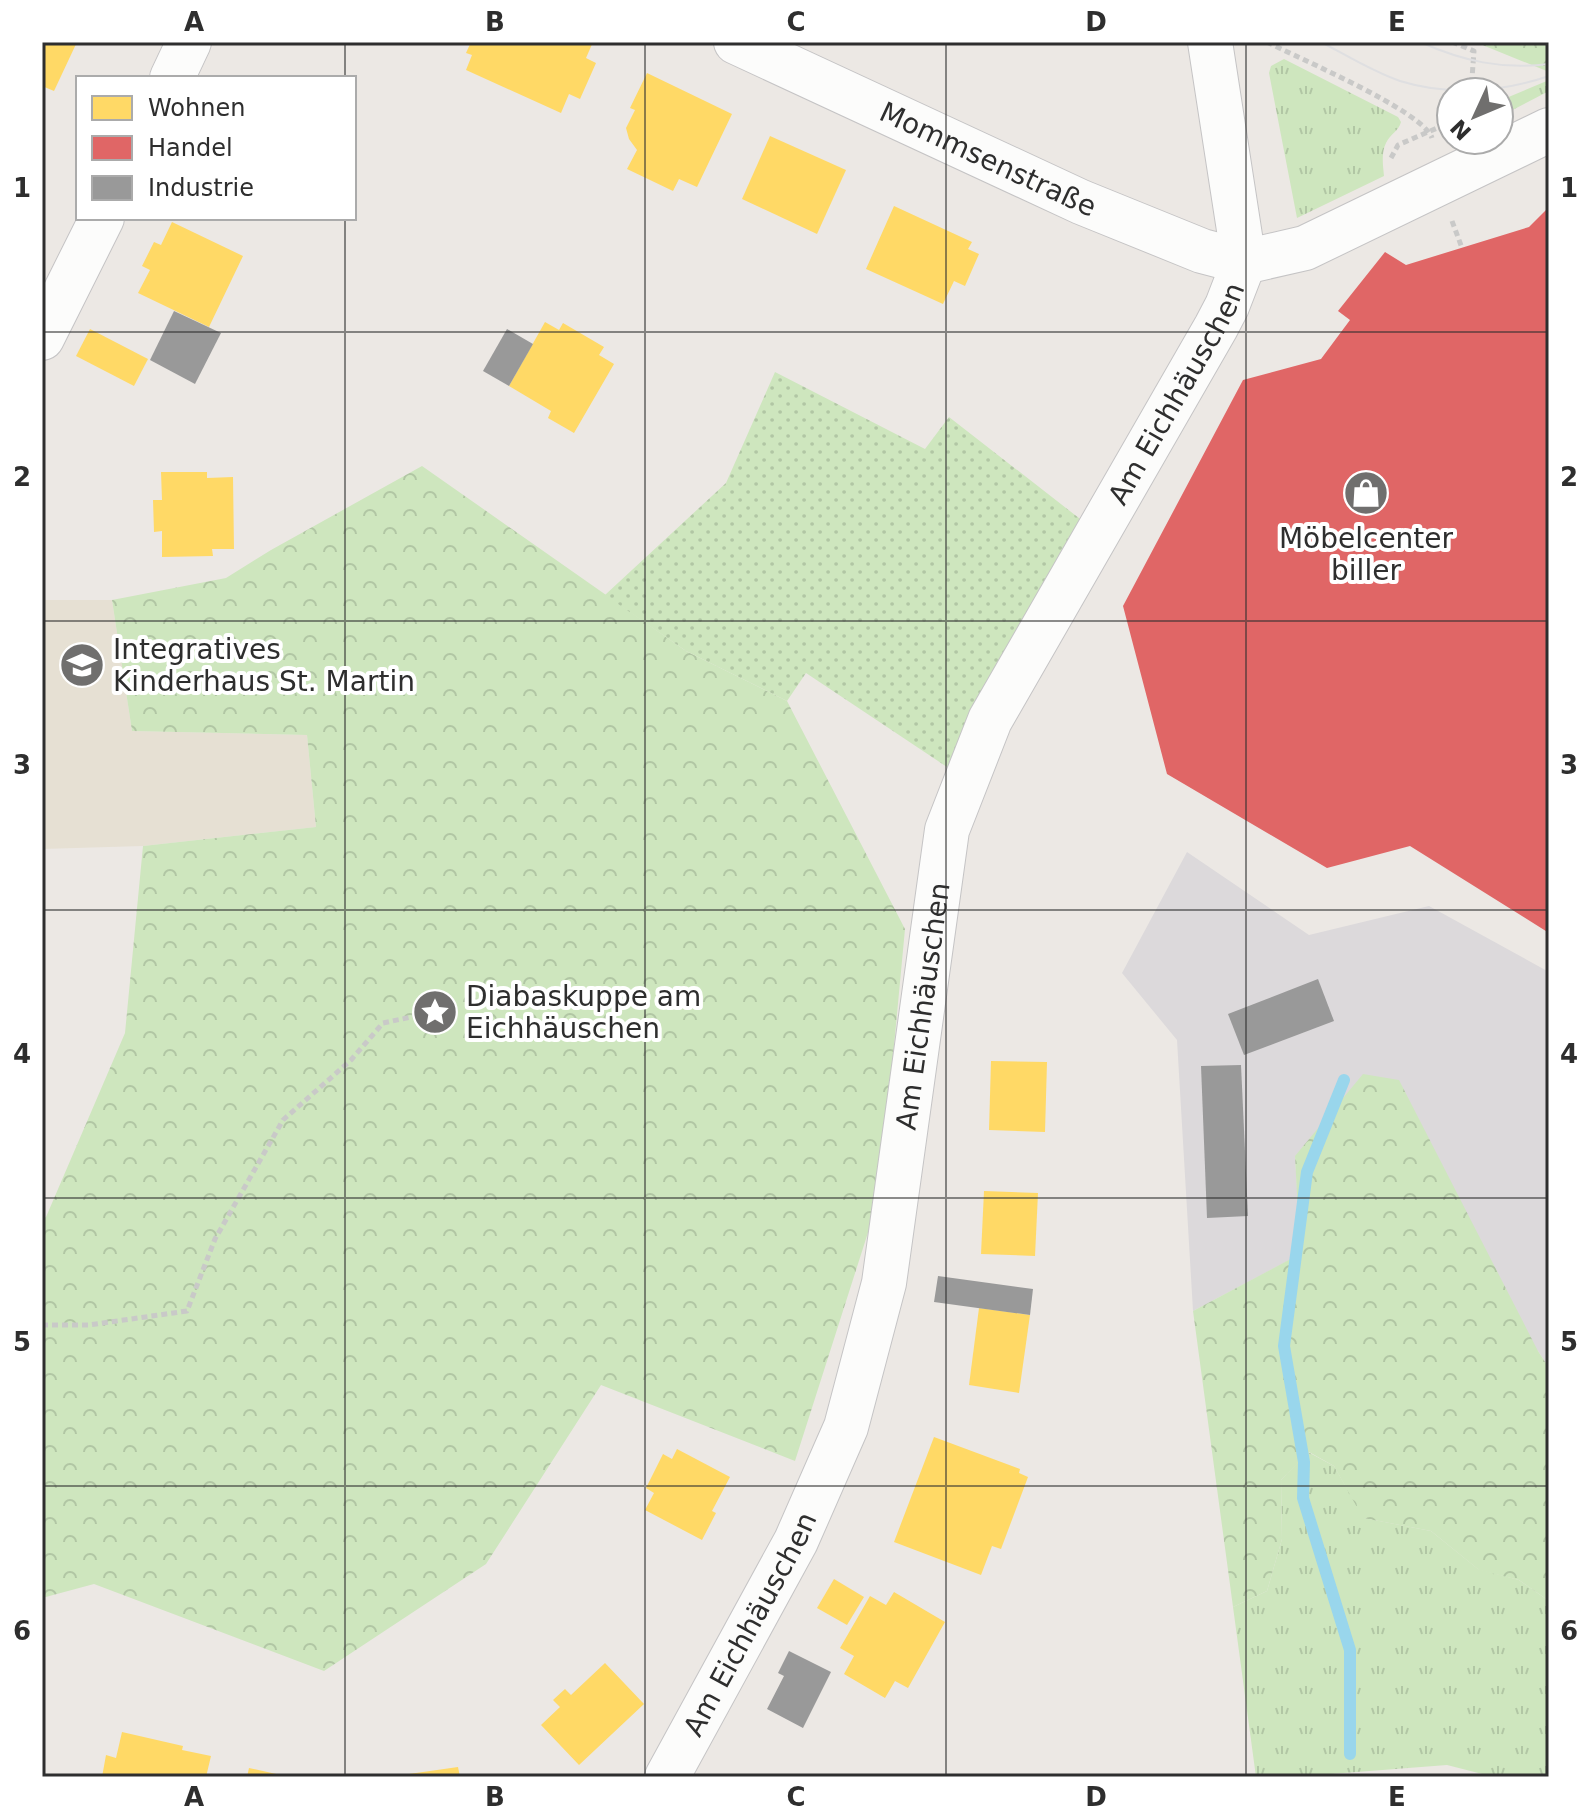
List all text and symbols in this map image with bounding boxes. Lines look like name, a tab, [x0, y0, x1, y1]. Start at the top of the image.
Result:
text: A	[184, 7, 204, 37]
text: B	[485, 7, 505, 37]
text: C	[786, 7, 806, 37]
text: D	[1085, 7, 1107, 37]
text: E	[1388, 7, 1406, 37]
legend	[76, 76, 356, 220]
north arrow	[1435, 76, 1515, 156]
text: Wohnen	[148, 94, 245, 122]
street label: Mommsenstraße	[875, 95, 1101, 223]
text: N	[1446, 114, 1476, 145]
text: Handel	[148, 134, 233, 162]
text: 1	[13, 173, 31, 203]
text: 1	[1560, 173, 1578, 203]
text: Industrie	[148, 174, 254, 202]
street label: Am Eichhäuschen	[1101, 278, 1251, 510]
text: 2	[13, 462, 31, 492]
text: 2	[1560, 462, 1578, 492]
shop icon: Möbelcenter biller	[1342, 469, 1390, 517]
place label: Möbelcenter biller	[1279, 522, 1454, 587]
place label: Integratives Kinderhaus St. Martin	[113, 633, 415, 698]
school or university icon: Integratives Kinderhaus St. Martin	[58, 641, 106, 689]
text: 3	[13, 750, 31, 780]
text: 3	[1560, 750, 1578, 780]
street label: Am Eichhäuschen	[889, 880, 957, 1132]
place label: Diabaskuppe am Eichhäuschen	[466, 980, 701, 1045]
place icon: Diabaskuppe am Eichhäuschen	[411, 988, 459, 1036]
text: 4	[13, 1039, 31, 1069]
text: 4	[1560, 1039, 1578, 1069]
text: 5	[13, 1327, 31, 1357]
text: 5	[1560, 1327, 1578, 1357]
street label: Am Eichhäuschen	[677, 1507, 824, 1742]
text: 6	[13, 1616, 31, 1646]
text: 6	[1560, 1616, 1578, 1646]
text: A	[184, 1782, 204, 1812]
text: B	[485, 1782, 505, 1812]
text: C	[786, 1782, 806, 1812]
text: D	[1085, 1782, 1107, 1812]
text: E	[1388, 1782, 1406, 1812]

